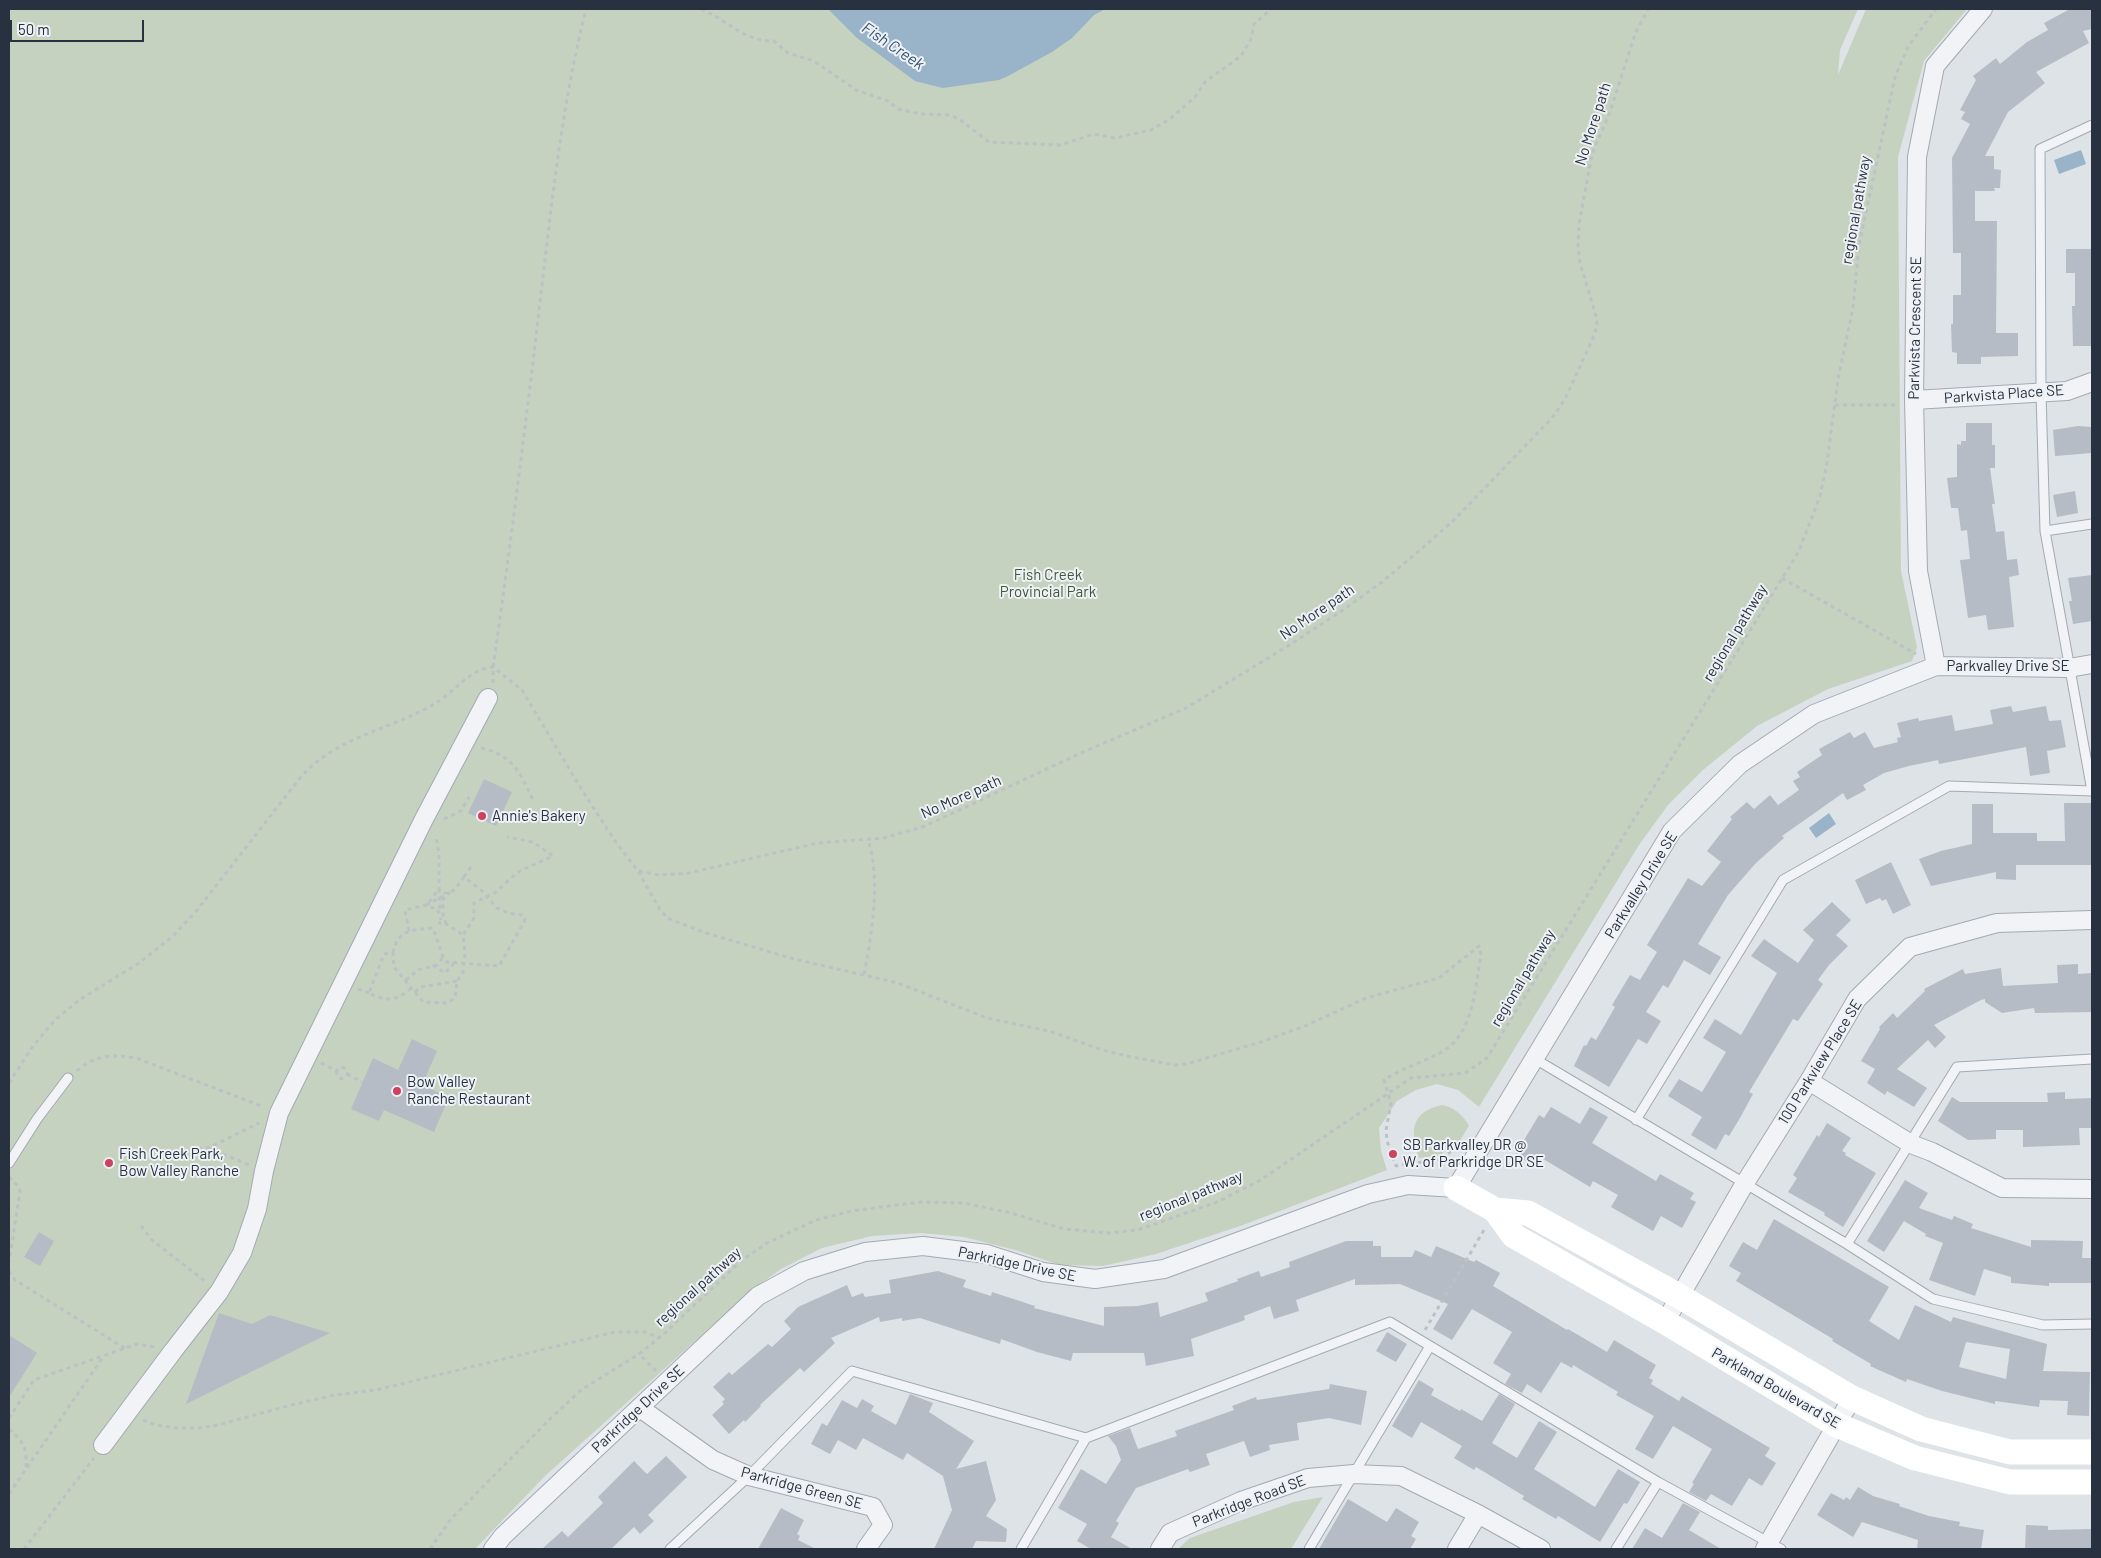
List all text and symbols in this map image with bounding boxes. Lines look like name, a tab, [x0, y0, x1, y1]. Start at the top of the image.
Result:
scale bar	[12, 10, 146, 42]
water label: Fish Creek	[858, 18, 928, 74]
text: 50 m	[18, 20, 50, 38]
street label: No More path	[1571, 80, 1615, 168]
street label: regional pathway	[1838, 154, 1874, 266]
street label: Parkvista Crescent SE	[1905, 256, 1925, 400]
street label: Parkvista Place SE	[1943, 381, 2065, 407]
park label: Fish Creek Provincial Park	[1000, 566, 1096, 601]
street label: No More path	[1276, 580, 1358, 644]
street label: regional pathway	[1699, 581, 1771, 685]
street label: Parkvalley Drive SE	[1947, 657, 2069, 675]
street label: No More path	[918, 771, 1004, 823]
place label: Annie's Bakery	[492, 807, 586, 825]
marker: Annie's Bakery	[476, 810, 488, 822]
street label: Parkvalley Drive SE	[1601, 828, 1681, 942]
street label: regional pathway	[1487, 926, 1559, 1030]
street label: 100 Parkview Place SE	[1774, 996, 1866, 1128]
place label: Bow Valley Ranche Restaurant	[407, 1073, 531, 1108]
marker: Bow Valley Ranche Restaurant	[391, 1085, 403, 1097]
place label: SB Parkvalley DR @ W. of Parkridge DR SE	[1403, 1136, 1544, 1171]
place label: Fish Creek Park, Bow Valley Ranche	[119, 1145, 239, 1180]
marker: SB Parkvalley DR @ W. of Parkridge DR SE	[1387, 1148, 1399, 1160]
marker: Fish Creek Park, Bow Valley Ranche	[103, 1157, 115, 1169]
street label: regional pathway	[1137, 1167, 1245, 1225]
street label: regional pathway	[651, 1243, 745, 1331]
street label: Parkridge Drive SE	[956, 1243, 1078, 1285]
street label: Parkland Boulevard SE	[1708, 1344, 1844, 1432]
street label: Parkridge Drive SE	[588, 1361, 688, 1457]
street label: Parkridge Green SE	[739, 1463, 865, 1513]
street label: Parkridge Road SE	[1190, 1471, 1308, 1531]

